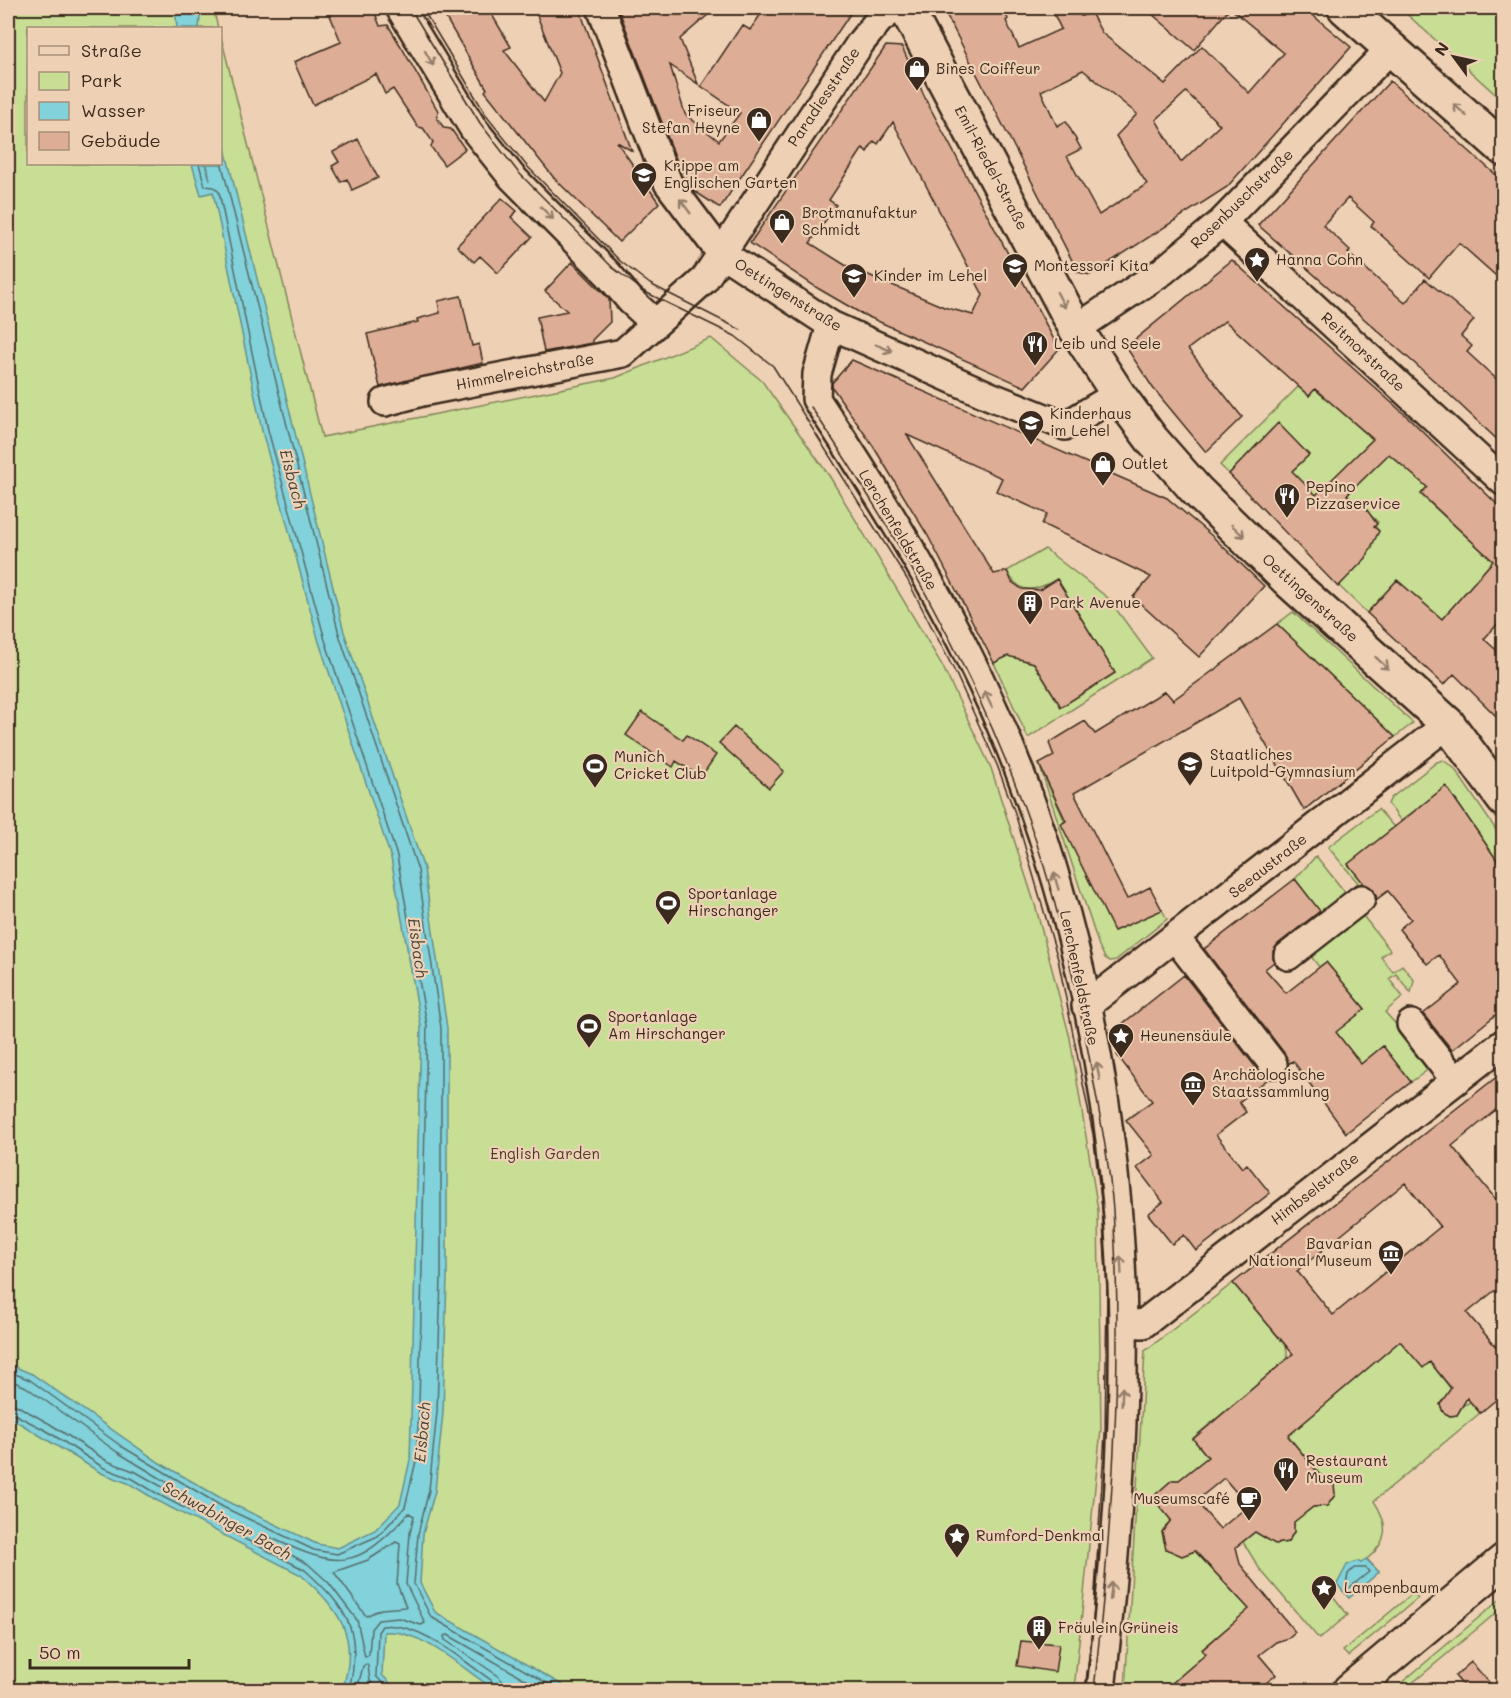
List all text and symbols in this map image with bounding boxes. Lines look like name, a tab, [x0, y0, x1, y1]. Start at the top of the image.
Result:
legend	[27, 27, 222, 165]
north arrow	[1424, 27, 1484, 87]
text: Straße	[81, 38, 142, 62]
text: N	[1429, 38, 1453, 59]
street label: Paradiesstraße	[783, 43, 864, 150]
one-way arrow	[424, 49, 436, 66]
shop icon: Bines Coiffeur	[902, 54, 932, 92]
place label: Bines Coiffeur	[936, 58, 1040, 78]
text: Park	[81, 68, 122, 92]
text: Wasser	[81, 98, 146, 122]
place label: Friseur Stefan Heyne	[642, 100, 740, 137]
street label: Emil-Riedel-Straße	[951, 102, 1033, 233]
one-way arrow	[1453, 103, 1468, 117]
shop icon: Friseur Stefan Heyne	[744, 105, 774, 143]
text: Gebäude	[81, 128, 161, 152]
street label: Rosenbuschstraße	[1186, 144, 1297, 252]
place label: Krippe am Englischen Garten	[664, 155, 797, 192]
school or university icon: Krippe am Englischen Garten	[629, 160, 659, 198]
one-way arrow	[678, 198, 691, 214]
place label: Brotmanufaktur Schmidt	[802, 202, 918, 239]
one-way arrow	[540, 205, 555, 220]
shop icon: Brotmanufaktur Schmidt	[767, 207, 797, 245]
place icon: Hanna Cohn	[1242, 245, 1272, 283]
place label: Hanna Cohn	[1276, 249, 1363, 269]
school or university icon: Montessori Kita	[1000, 251, 1030, 289]
street label: Oettingenstraße	[731, 253, 846, 335]
place label: Montessori Kita	[1034, 255, 1149, 275]
school or university icon: Kinder im Lehel	[839, 261, 869, 299]
place label: Kinder im Lehel	[874, 265, 987, 285]
one-way arrow	[1056, 291, 1067, 309]
street label: Reitmorstraße	[1317, 307, 1410, 395]
restaurant icon: Leib und Seele	[1020, 329, 1050, 367]
place label: Leib und Seele	[1054, 333, 1161, 353]
one-way arrow	[875, 343, 893, 354]
street label: Himmelreichstraße	[454, 348, 596, 394]
place label: Kinderhaus im Lehel	[1050, 403, 1132, 440]
school or university icon: Kinderhaus im Lehel	[1016, 408, 1046, 446]
water label: Eisbach	[276, 447, 311, 511]
shop icon: Outlet	[1088, 449, 1118, 487]
place label: Outlet	[1122, 453, 1168, 473]
street label: Lerchenfeldstraße	[855, 465, 943, 594]
place label: Pepino Pizzaservice	[1306, 476, 1401, 513]
restaurant icon: Pepino Pizzaservice	[1272, 481, 1302, 519]
one-way arrow	[1231, 524, 1246, 538]
street label: Oettingenstraße	[1258, 549, 1363, 646]
building icon: Park Avenue	[1015, 588, 1045, 626]
place label: Park Avenue	[1050, 592, 1141, 612]
one-way arrow	[1374, 656, 1389, 670]
one-way arrow	[982, 690, 994, 708]
place label: Staatliches Luitpold-Gymnasium	[1210, 744, 1356, 781]
place label: Munich Cricket Club	[614, 746, 707, 783]
school or university icon: Staatliches Luitpold-Gymnasium	[1175, 749, 1205, 787]
sports icon: Munich Cricket Club	[580, 751, 610, 789]
street label: Seeaustraße	[1224, 828, 1311, 902]
one-way arrow	[1050, 872, 1061, 891]
place label: Sportanlage Hirschanger	[688, 883, 779, 920]
sports icon: Sportanlage Hirschanger	[653, 888, 683, 926]
street label: Lerchenfeldstraße	[1056, 908, 1104, 1047]
water label: Eisbach	[404, 917, 433, 979]
place label: Sportanlage Am Hirschanger	[608, 1006, 726, 1043]
sports icon: Sportanlage Am Hirschanger	[574, 1011, 604, 1049]
place icon: Heunensäule	[1106, 1021, 1136, 1059]
place label: Heunensäule	[1140, 1025, 1232, 1045]
one-way arrow	[1092, 1062, 1103, 1082]
place label: Archäologische Staatssammlung	[1212, 1064, 1329, 1101]
museum icon: Archäologische Staatssammlung	[1178, 1069, 1208, 1107]
park label: English Garden	[490, 1143, 600, 1163]
street label: Himbselstraße	[1266, 1147, 1363, 1229]
place label: Bavarian National Museum	[1248, 1233, 1372, 1270]
museum icon: Bavarian National Museum	[1376, 1238, 1406, 1276]
one-way arrow	[1115, 1255, 1126, 1275]
one-way arrow	[1116, 1386, 1128, 1406]
water label: Eisbach	[408, 1401, 435, 1463]
place label: Restaurant Museum	[1306, 1450, 1388, 1487]
restaurant icon: Restaurant Museum	[1271, 1455, 1301, 1493]
water label: Schwabinger Bach	[159, 1475, 296, 1564]
cafe icon: Museumscafé	[1234, 1484, 1264, 1522]
place label: Museumscafé	[1133, 1488, 1230, 1508]
place icon: Rumford-Denkmal	[942, 1521, 972, 1559]
place label: Rumford-Denkmal	[976, 1525, 1105, 1545]
place icon: Lampenbaum	[1309, 1573, 1339, 1611]
place label: Lampenbaum	[1344, 1577, 1439, 1597]
one-way arrow	[1106, 1581, 1117, 1601]
building icon: Fräulein Grüneis	[1024, 1613, 1054, 1651]
place label: Fräulein Grüneis	[1058, 1617, 1179, 1637]
scale bar	[30, 1632, 189, 1670]
text: 50 m	[39, 1640, 81, 1664]

